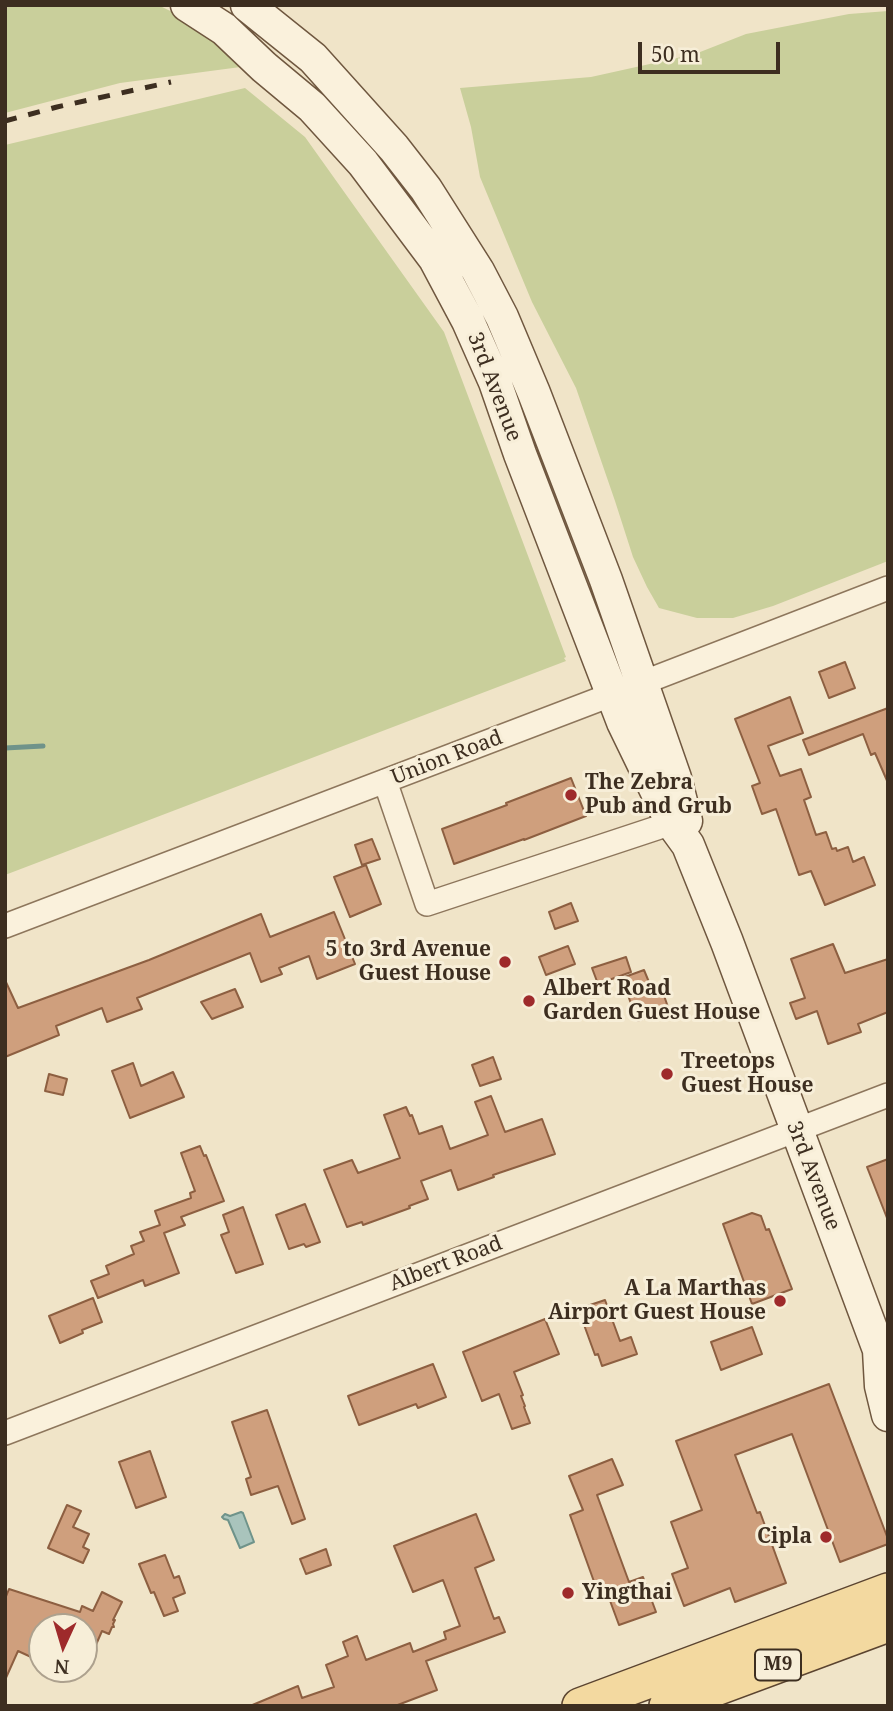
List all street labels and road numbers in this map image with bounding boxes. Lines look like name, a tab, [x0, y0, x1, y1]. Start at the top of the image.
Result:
street label: 3rd Avenue	[462, 329, 526, 445]
street label: Union Road	[388, 725, 506, 791]
street label: 3rd Avenue	[781, 1118, 845, 1234]
street label: Albert Road	[386, 1231, 506, 1297]
road number: M9	[755, 1650, 801, 1680]

